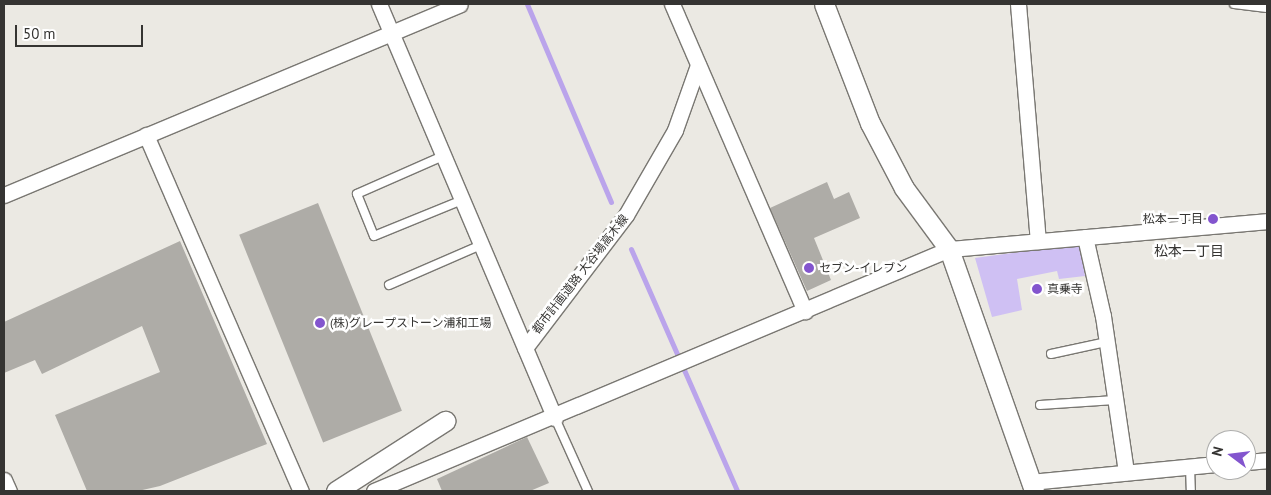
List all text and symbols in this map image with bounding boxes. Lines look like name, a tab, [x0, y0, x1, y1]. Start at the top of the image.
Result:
scale bar	[18, 15, 145, 47]
text: 50 m	[23, 24, 56, 43]
street label: 都市計画道路 大谷場高木線	[529, 212, 631, 336]
place label: 松本一丁目	[1143, 212, 1203, 226]
marker: 松本一丁目	[1207, 213, 1219, 225]
district label: 松本一丁目	[1154, 243, 1224, 259]
place label: セブン-イレブン	[819, 261, 907, 275]
marker: セブン-イレブン	[803, 262, 815, 274]
place label: 真乗寺	[1047, 282, 1083, 296]
marker: 真乗寺	[1031, 283, 1043, 295]
place label: (株)グレープストーン浦和工場	[330, 316, 493, 330]
marker: (株)グレープストーン浦和工場	[314, 317, 326, 329]
north arrow	[1206, 430, 1256, 480]
text: N	[1208, 445, 1227, 458]

